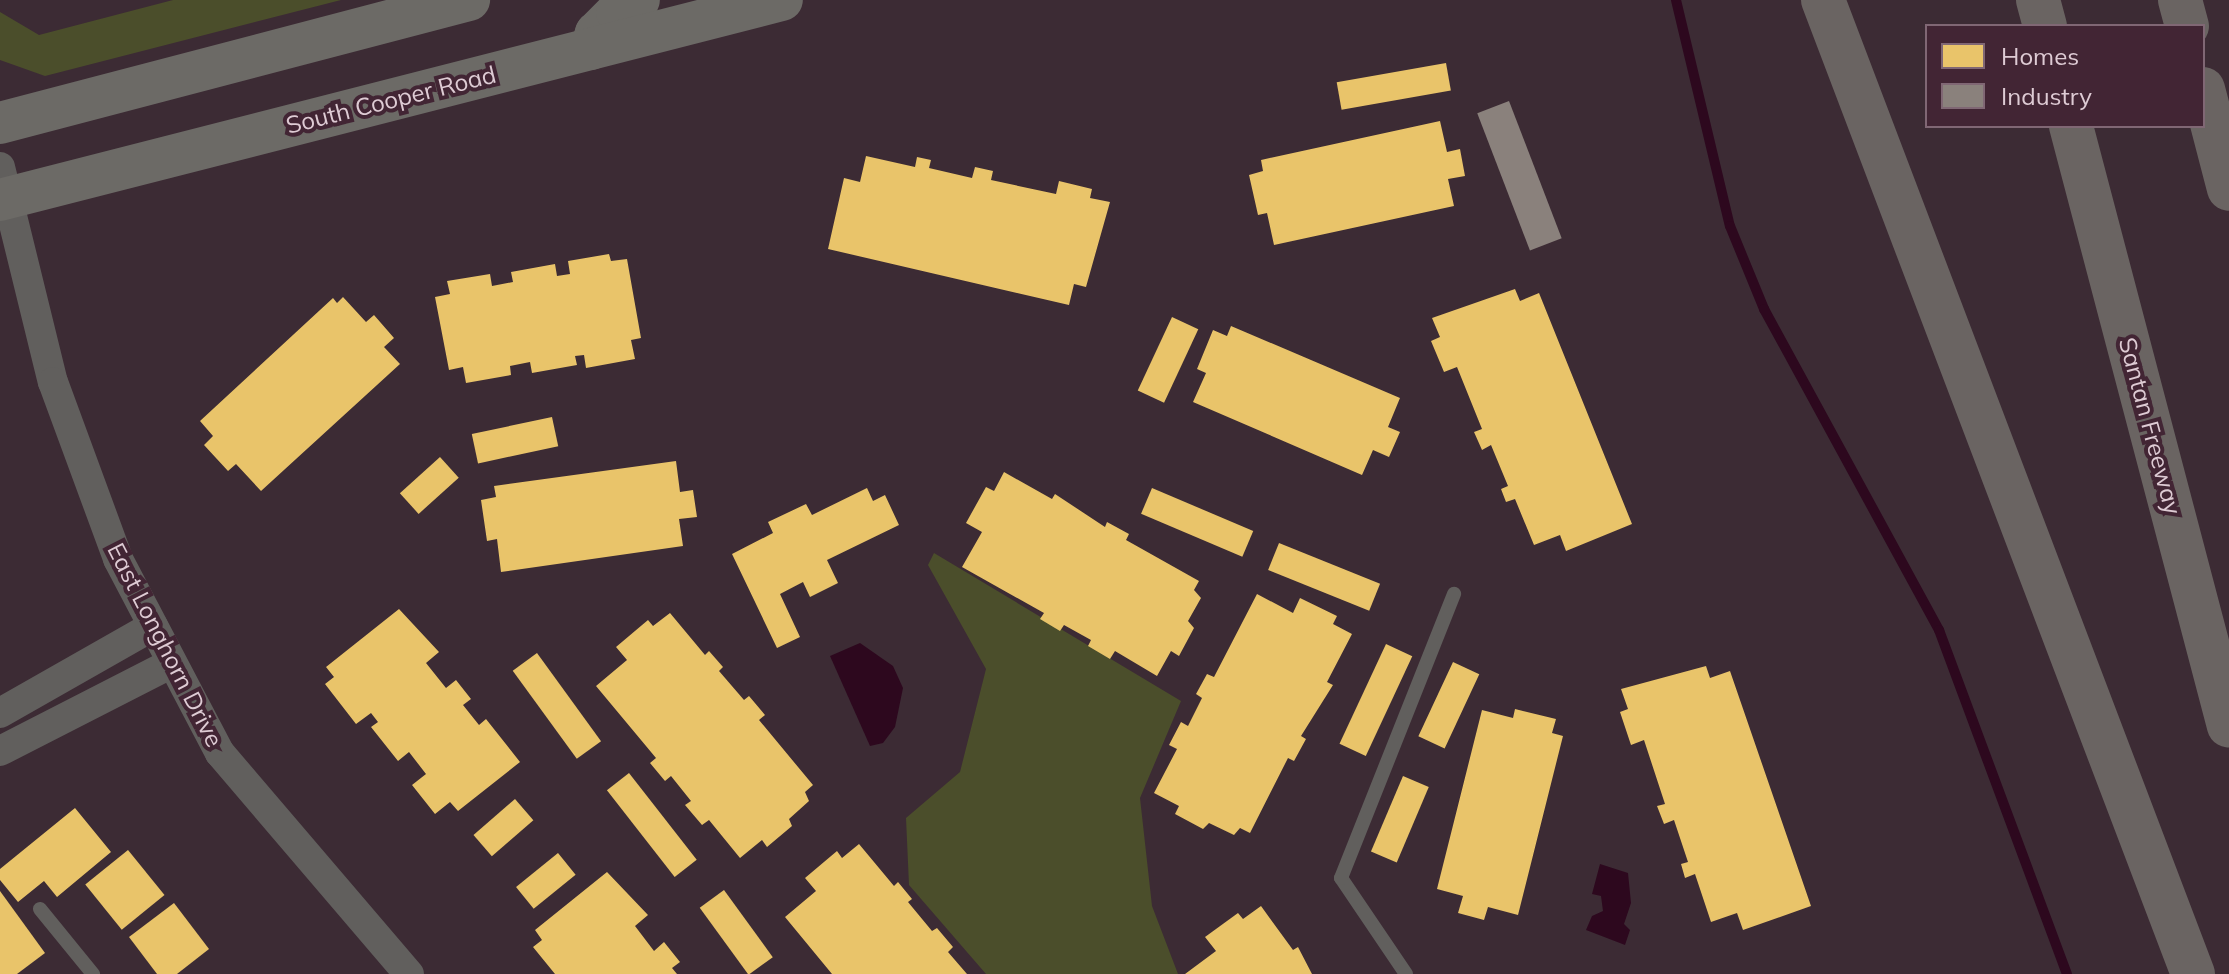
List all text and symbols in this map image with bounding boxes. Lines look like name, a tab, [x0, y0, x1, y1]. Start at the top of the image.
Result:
legend	[1925, 24, 2205, 128]
text: Homes	[2001, 41, 2079, 71]
street label: South Cooper Road	[283, 60, 499, 140]
text: Industry	[2001, 81, 2092, 111]
street label: Santan Freeway	[2113, 334, 2187, 518]
street label: East Longhorn Drive	[101, 538, 229, 752]

